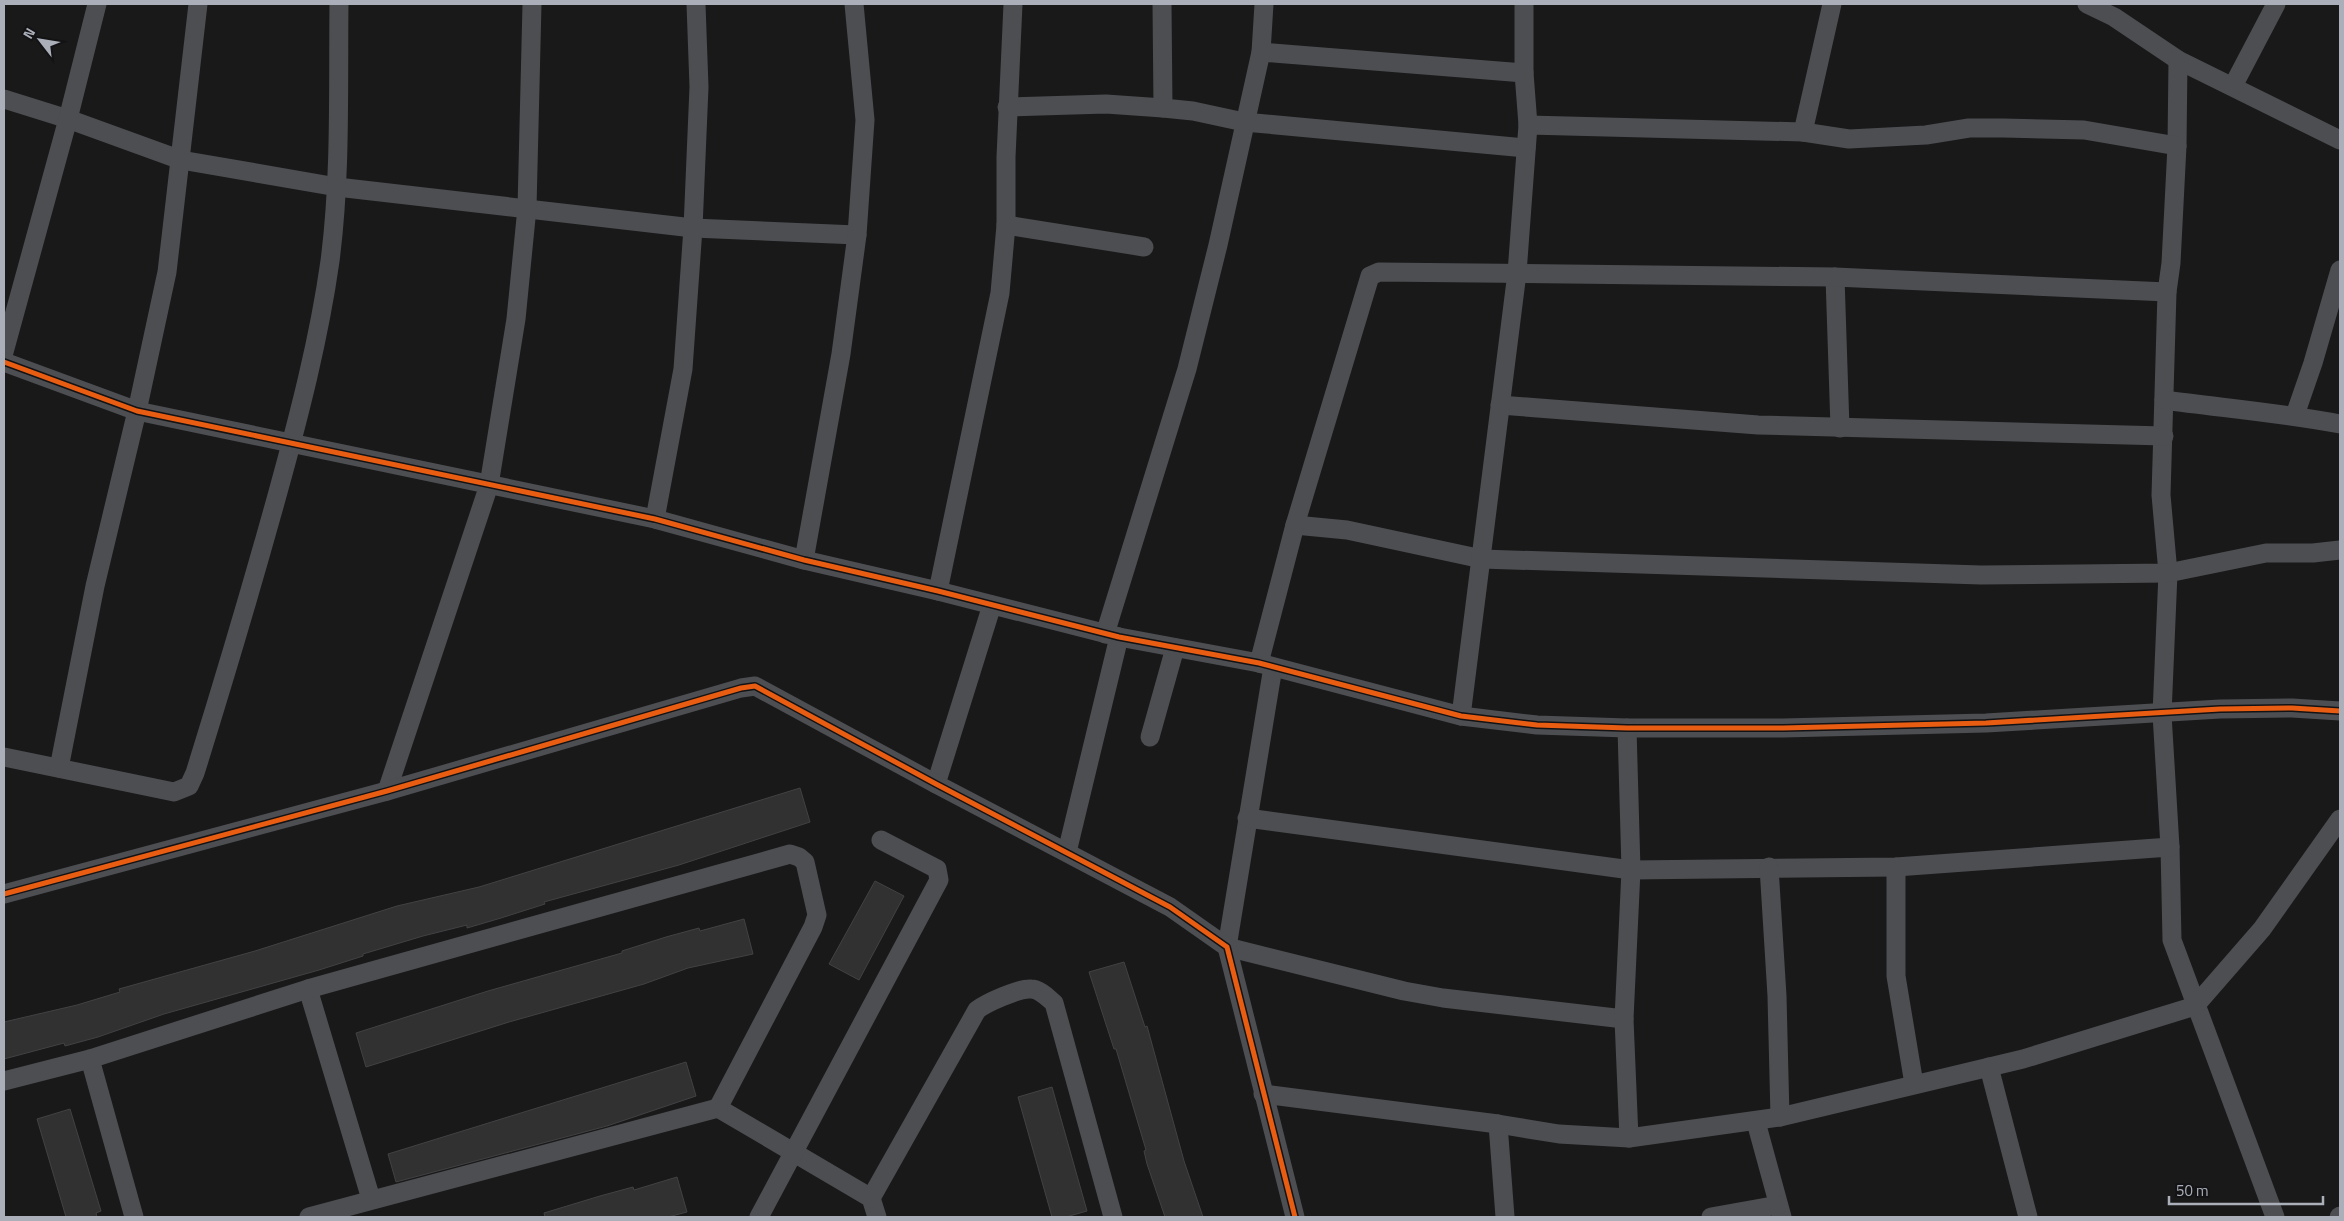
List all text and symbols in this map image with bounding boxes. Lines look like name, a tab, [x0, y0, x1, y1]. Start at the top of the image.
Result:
north arrow	[15, 15, 65, 65]
text: N	[17, 23, 40, 43]
scale bar	[2169, 1174, 2323, 1206]
text: 50 m	[2176, 1179, 2209, 1202]

